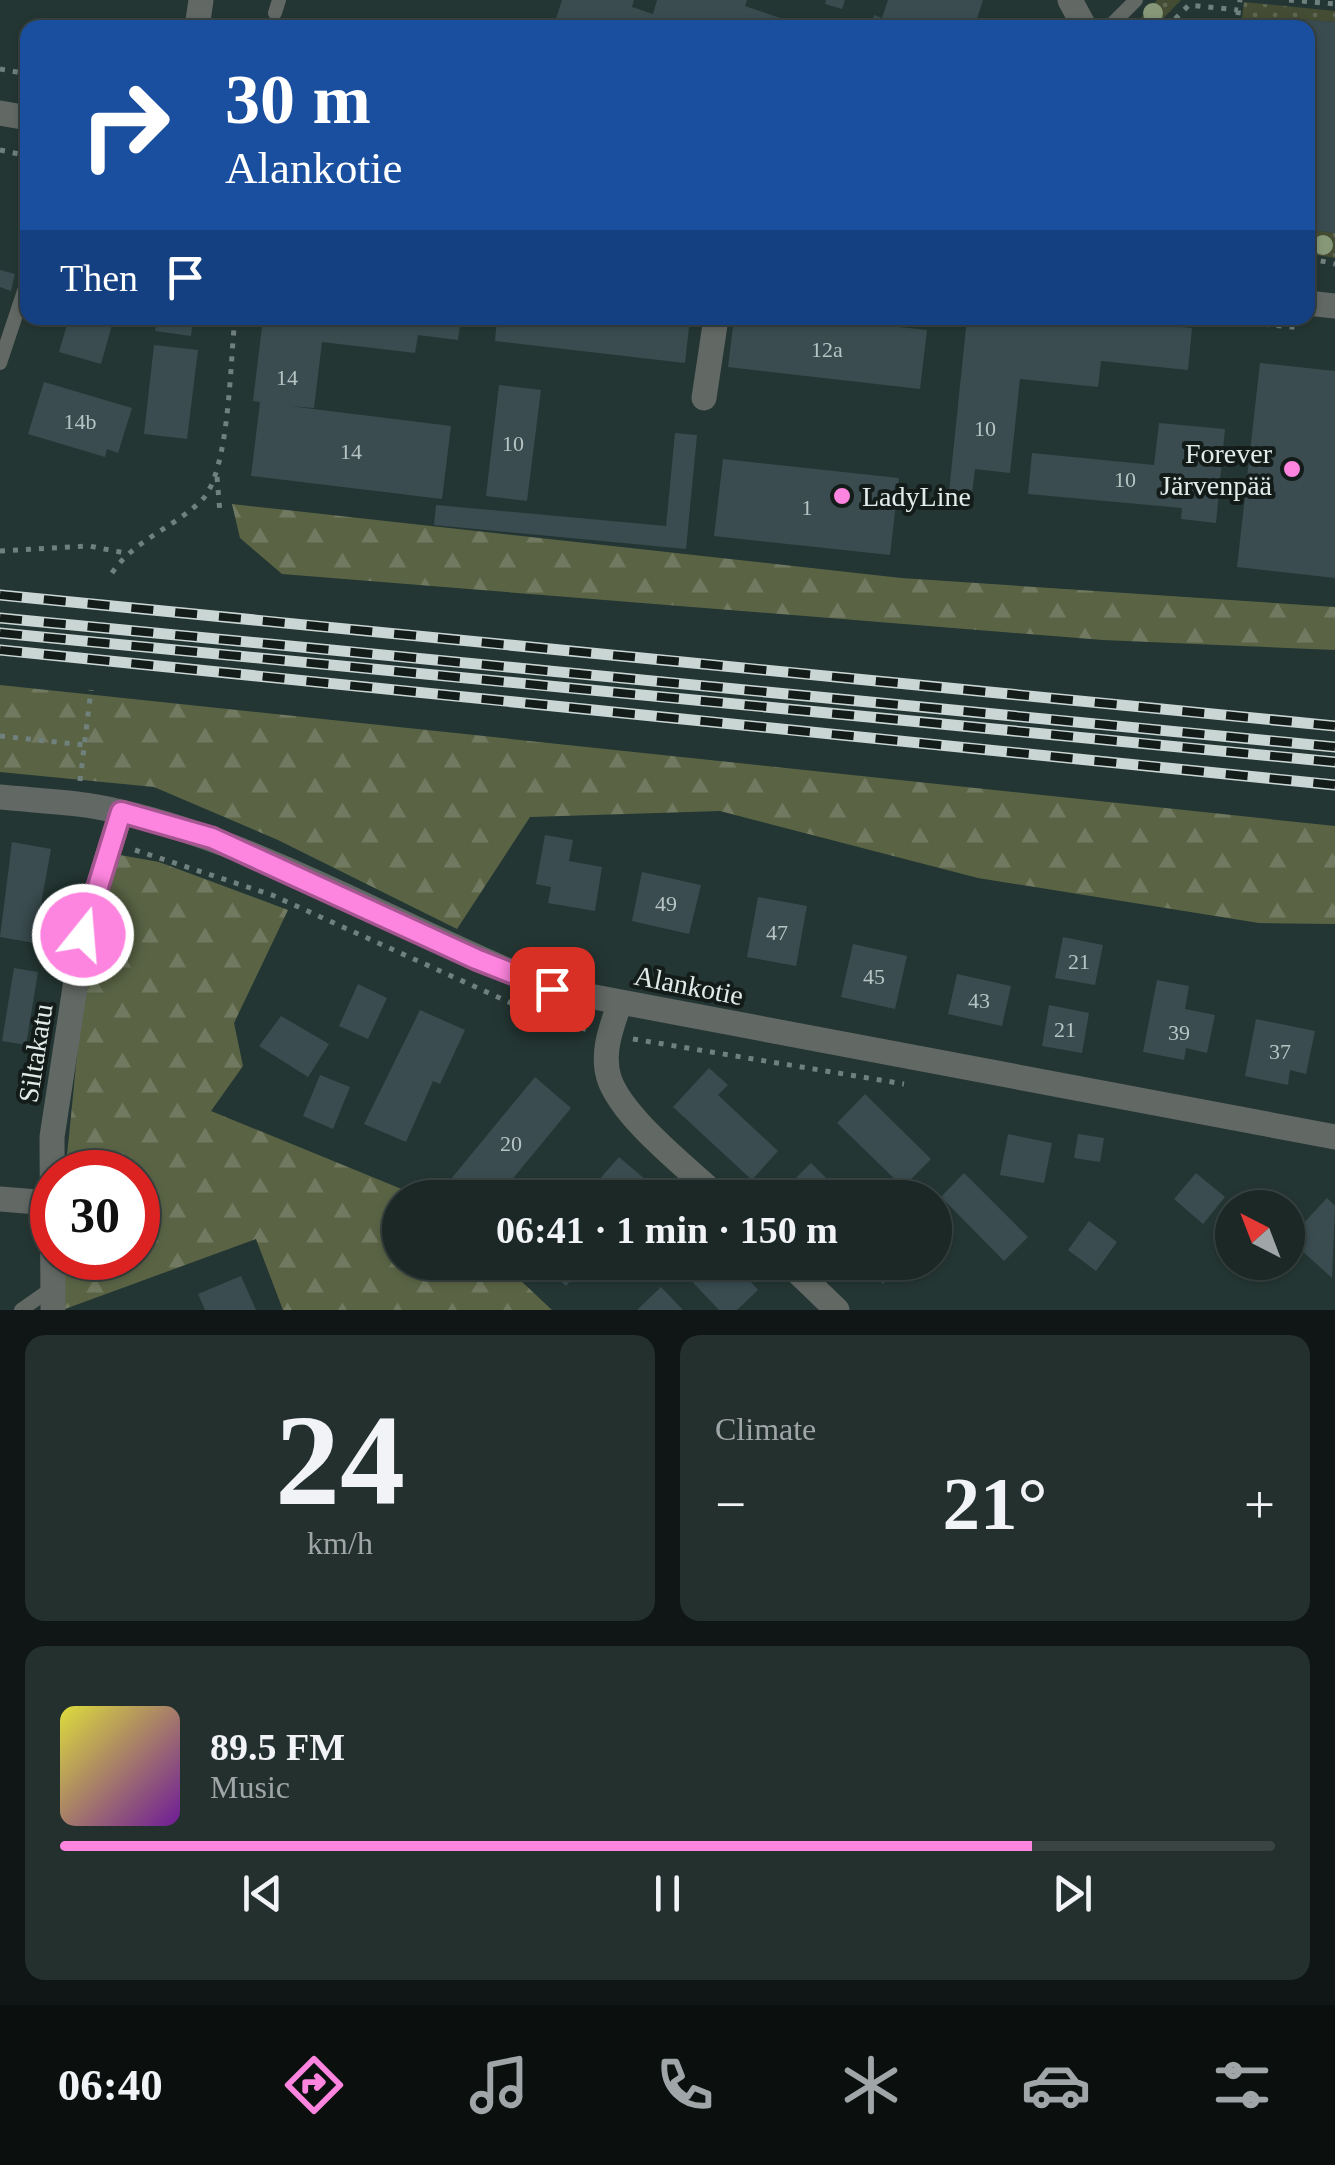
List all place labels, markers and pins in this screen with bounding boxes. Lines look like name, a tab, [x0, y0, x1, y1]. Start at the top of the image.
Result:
place label: Forever Järvenpää	[1160, 438, 1273, 501]
marker: Forever Järvenpää	[1281, 458, 1303, 480]
place label: LadyLine	[862, 481, 971, 512]
marker: LadyLine	[831, 485, 853, 507]
pin	[510, 947, 595, 1032]

